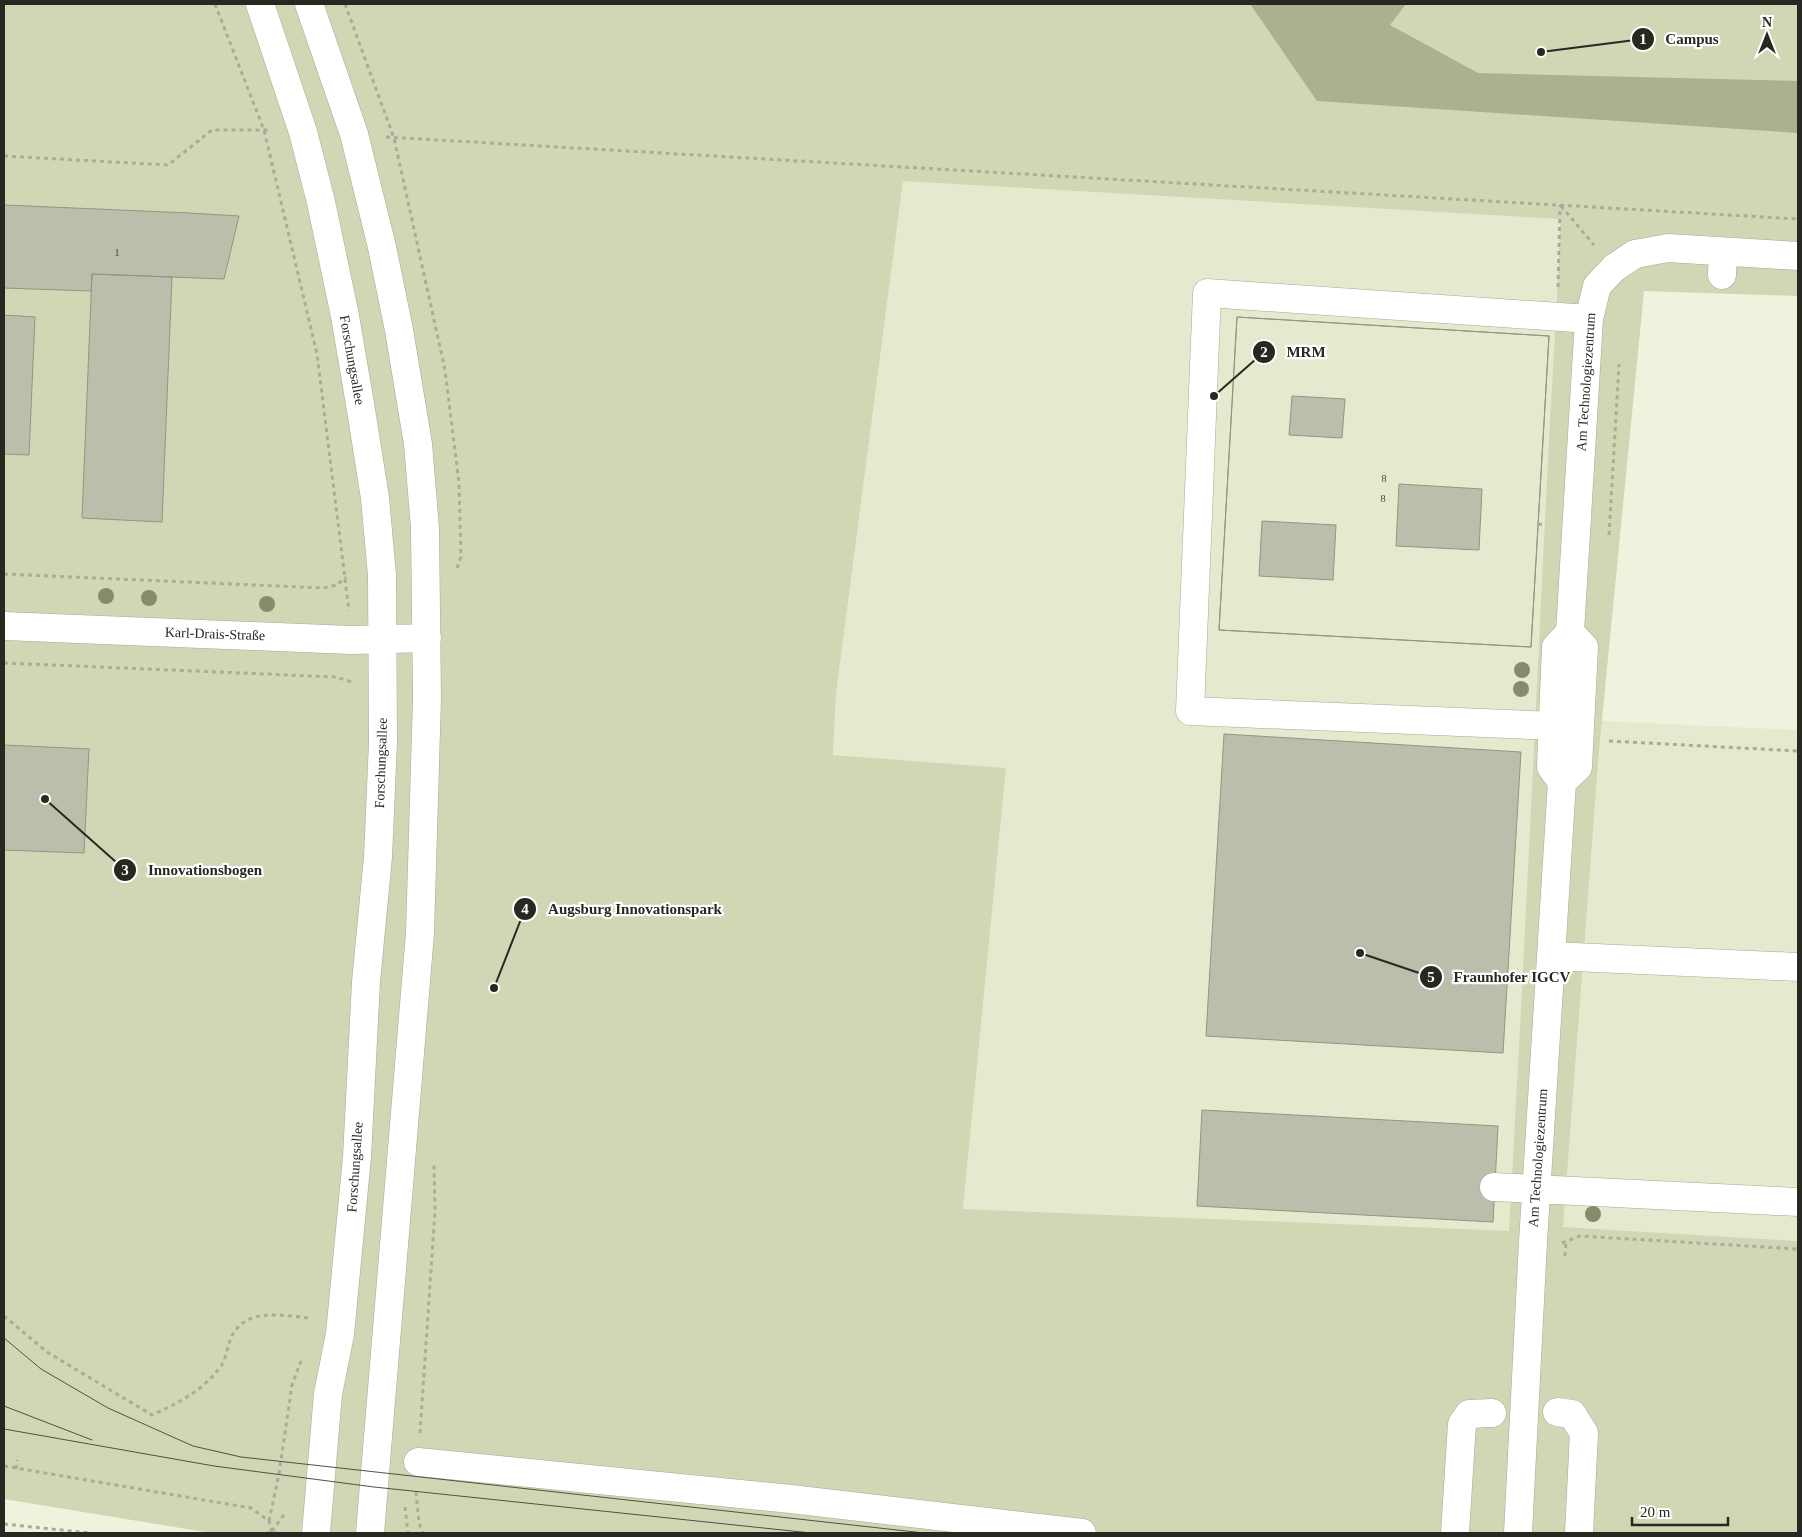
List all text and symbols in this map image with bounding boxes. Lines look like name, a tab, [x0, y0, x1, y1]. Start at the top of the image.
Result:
north arrow	[1742, 10, 1792, 60]
text: N	[1762, 15, 1772, 30]
callout: Campus	[1630, 24, 1729, 54]
text: 1	[1639, 31, 1647, 47]
text: Campus	[1665, 31, 1719, 47]
house number: 1	[114, 246, 120, 258]
street label: Am Technologiezentrum	[1574, 312, 1598, 452]
street label: Forschungsallee	[337, 314, 367, 406]
callout: MRM	[1251, 337, 1336, 367]
text: 2	[1260, 344, 1268, 360]
text: MRM	[1286, 344, 1326, 360]
house number: 8	[1381, 472, 1387, 484]
house number: 8	[1380, 492, 1386, 504]
street label: Karl-Drais-Straße	[165, 625, 265, 643]
street label: Forschungsallee	[372, 717, 390, 809]
callout: Innovationsbogen	[113, 855, 272, 885]
text: 3	[121, 862, 129, 878]
text: Innovationsbogen	[148, 862, 263, 878]
callout: Augsburg Innovationspark	[513, 894, 732, 924]
text: 4	[521, 901, 529, 917]
text: Augsburg Innovationspark	[548, 901, 723, 917]
callout: Fraunhofer IGCV	[1419, 962, 1581, 992]
text: 5	[1427, 969, 1435, 985]
text: Fraunhofer IGCV	[1454, 969, 1571, 985]
street label: Am Technologiezentrum	[1526, 1088, 1550, 1228]
street label: Forschungsallee	[344, 1121, 366, 1213]
scale bar	[1632, 1494, 1728, 1526]
text: 20 m	[1640, 1504, 1671, 1520]

